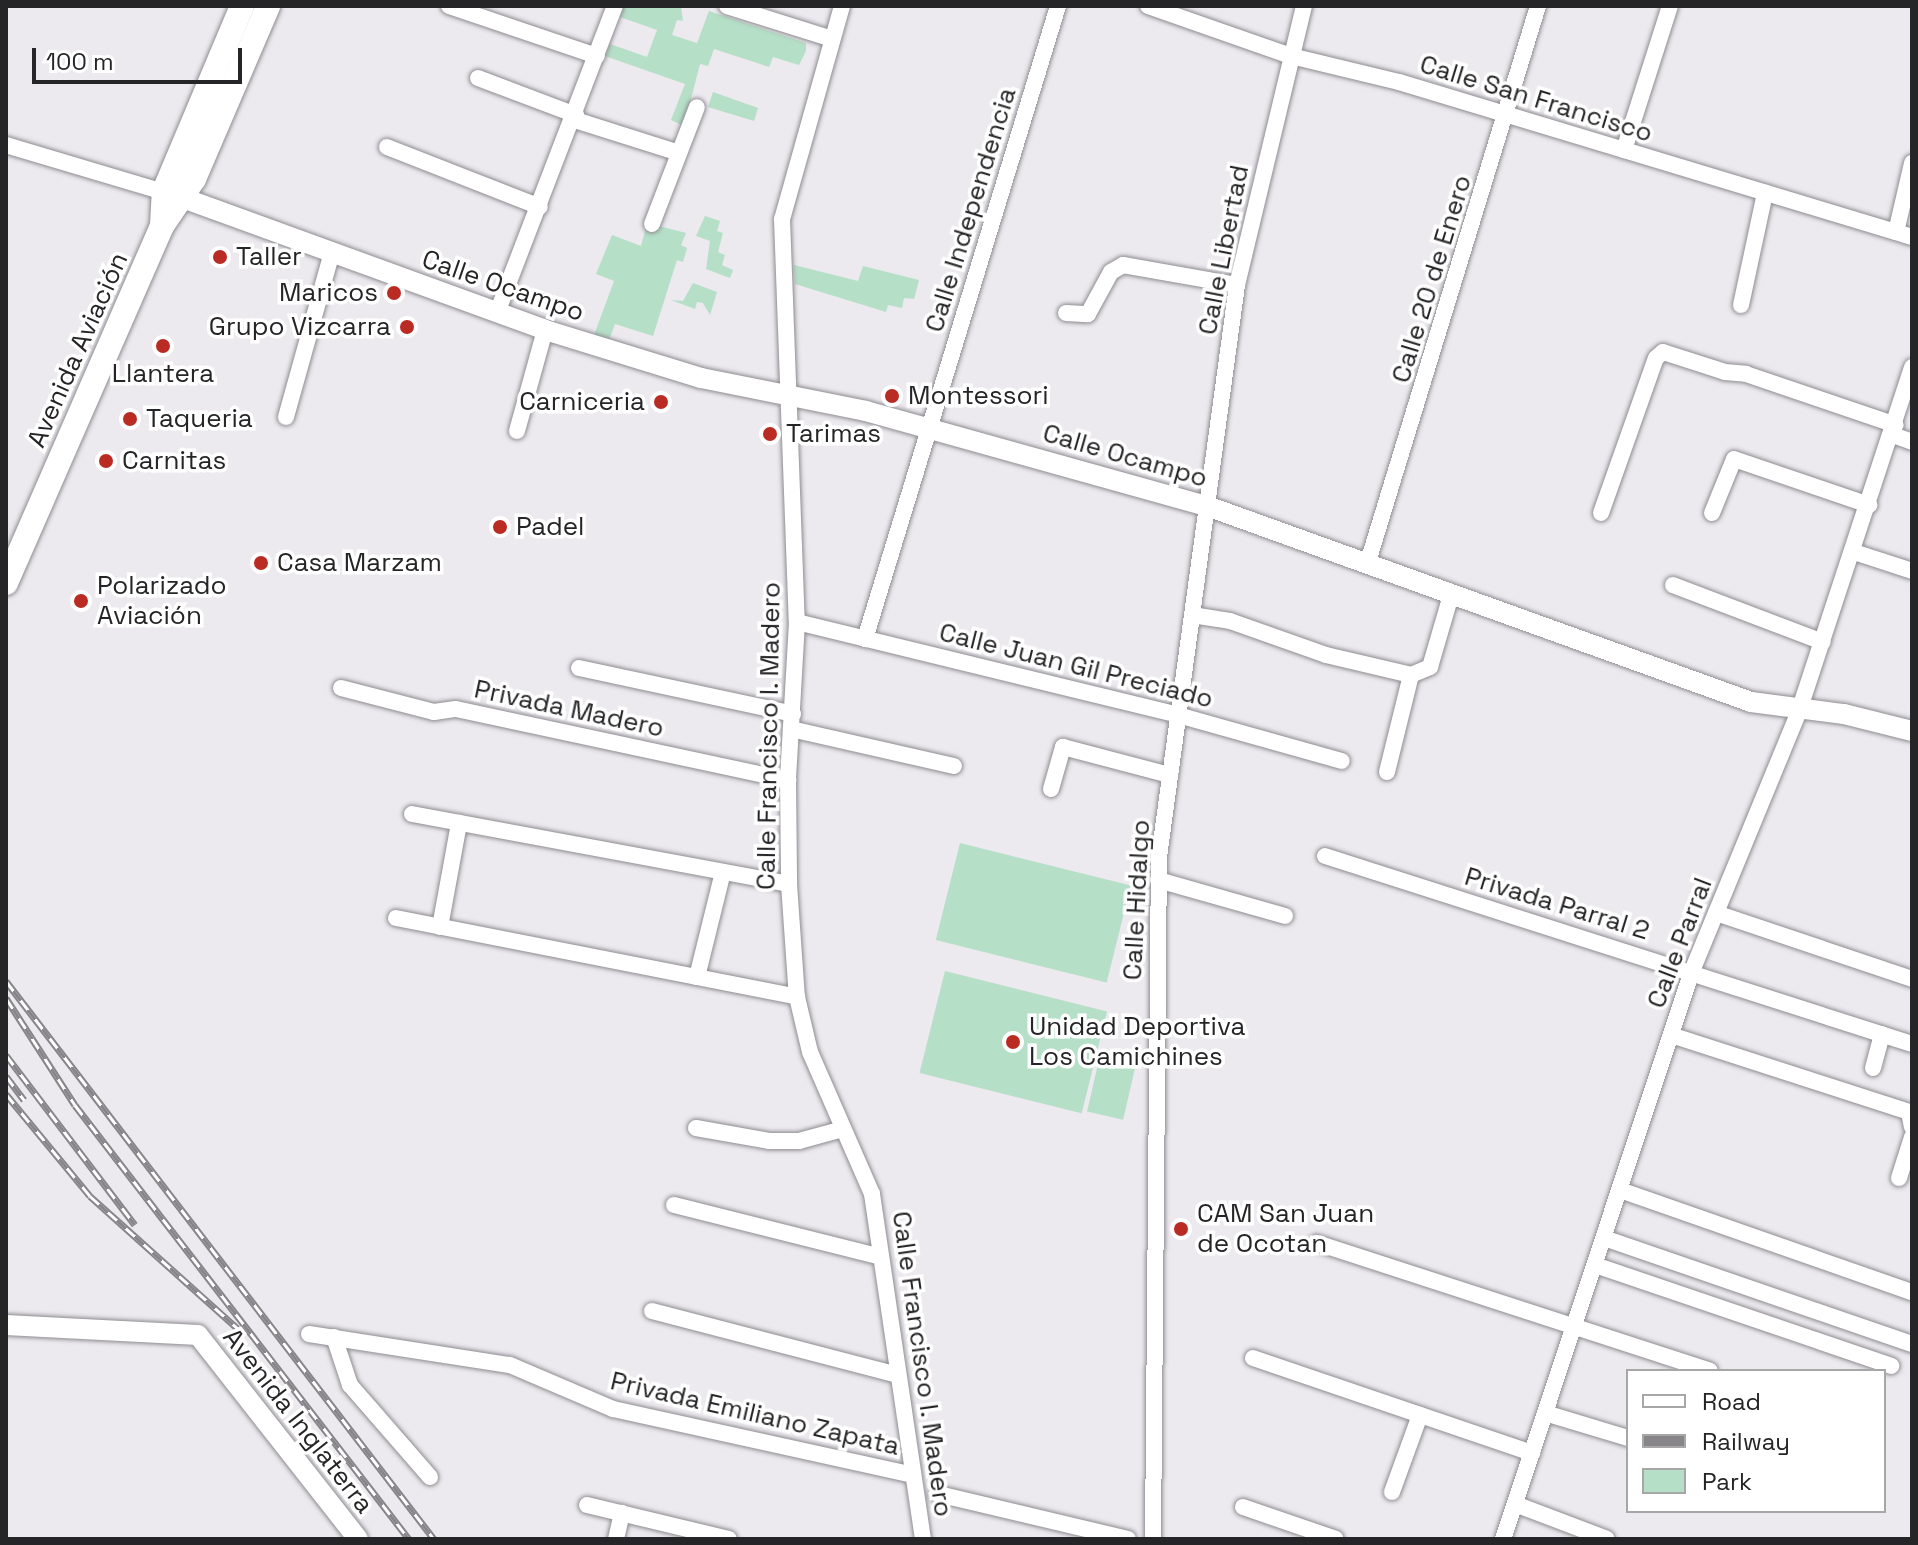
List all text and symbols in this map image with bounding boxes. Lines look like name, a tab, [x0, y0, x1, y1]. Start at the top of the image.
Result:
scale bar	[36, 32, 246, 82]
text: 100 m	[46, 46, 114, 77]
street label: Calle San Francisco	[1416, 49, 1656, 149]
street label: Calle Independencia	[919, 84, 1023, 336]
street label: Calle Libertad	[1192, 163, 1256, 337]
street label: Calle 20 de Enero	[1386, 171, 1478, 387]
place label: Taller	[236, 241, 302, 273]
street label: Calle Ocampo	[418, 244, 588, 328]
street label: Avenida Aviación	[21, 248, 135, 452]
marker: Taller	[211, 248, 229, 266]
place label: Maricos	[279, 277, 378, 309]
marker: Maricos	[385, 284, 403, 302]
place label: Grupo Vizcarra	[209, 311, 391, 343]
marker: Grupo Vizcarra	[398, 318, 416, 336]
marker: Llantera	[154, 337, 172, 355]
place label: Llantera	[112, 358, 214, 390]
place label: Montessori	[908, 380, 1049, 412]
place label: Carniceria	[519, 386, 645, 418]
marker: Montessori	[883, 387, 901, 405]
marker: Carniceria	[652, 393, 670, 411]
place label: Taqueria	[146, 403, 253, 435]
marker: Taqueria	[121, 410, 139, 428]
place label: Tarimas	[786, 418, 881, 450]
street label: Calle Ocampo	[1039, 418, 1211, 494]
marker: Tarimas	[761, 425, 779, 443]
place label: Carnitas	[122, 445, 226, 477]
marker: Carnitas	[97, 452, 115, 470]
place label: Padel	[516, 511, 584, 543]
marker: Padel	[491, 518, 509, 536]
place label: Casa Marzam	[277, 547, 442, 579]
marker: Casa Marzam	[252, 554, 270, 572]
place label: Polarizado Aviación	[97, 570, 227, 632]
street label: Calle Francisco I. Madero	[751, 581, 787, 891]
marker: Polarizado Aviación	[72, 592, 90, 610]
street label: Calle Juan Gil Preciado	[936, 617, 1216, 715]
street label: Privada Madero	[471, 674, 667, 744]
street label: Calle Hidalgo	[1117, 819, 1157, 981]
street label: Privada Parral 2	[1461, 861, 1653, 947]
street label: Calle Parral	[1641, 873, 1719, 1013]
place label: Unidad Deportiva Los Camichines	[1029, 1011, 1246, 1072]
marker: Unidad Deportiva Los Camichines	[1004, 1033, 1022, 1051]
place label: CAM San Juan de Ocotan	[1197, 1198, 1374, 1260]
street label: Calle Francisco I. Madero	[885, 1209, 959, 1519]
marker: CAM San Juan de Ocotan	[1172, 1220, 1190, 1238]
street label: Avenida Inglaterra	[216, 1322, 380, 1520]
street label: Privada Emiliano Zapata	[607, 1366, 903, 1462]
legend	[1626, 1369, 1886, 1513]
text: Road	[1702, 1386, 1761, 1417]
text: Railway	[1702, 1426, 1790, 1457]
text: Park	[1702, 1466, 1752, 1497]

